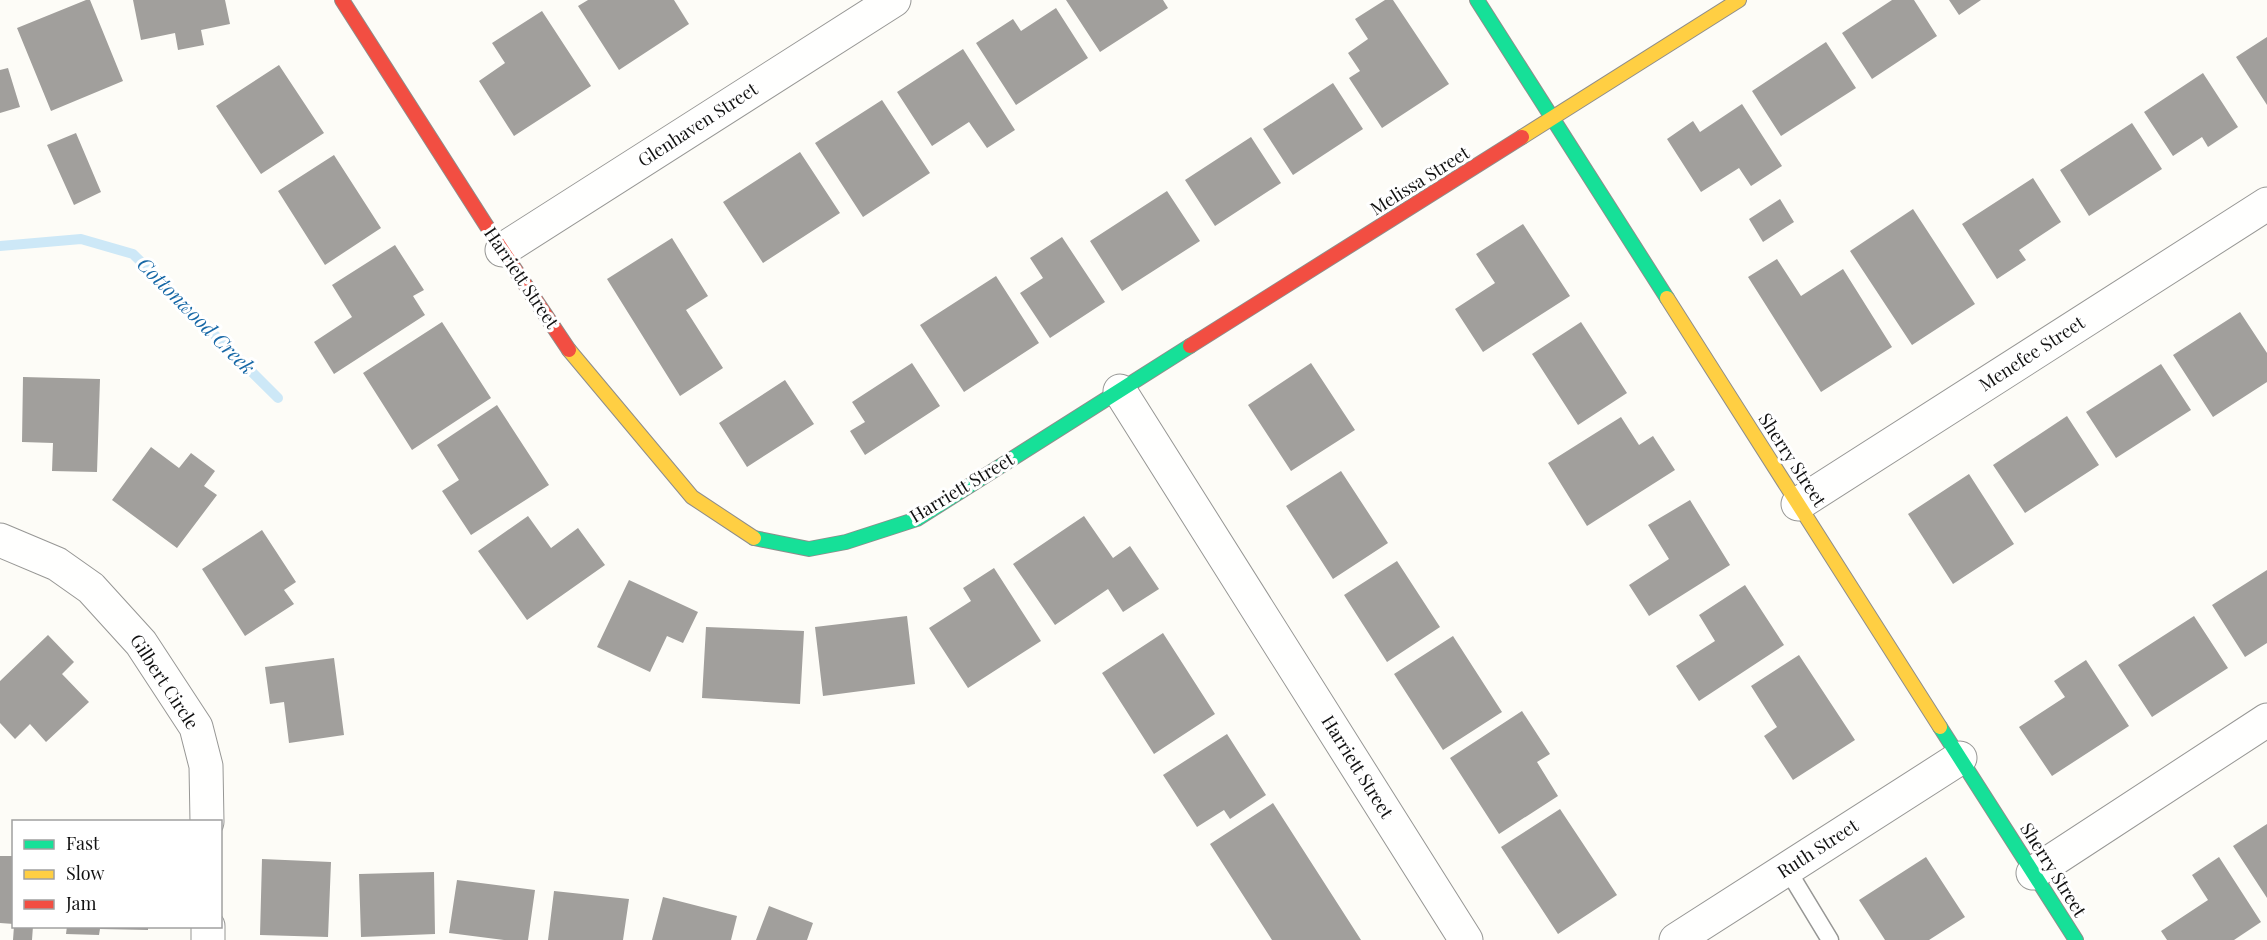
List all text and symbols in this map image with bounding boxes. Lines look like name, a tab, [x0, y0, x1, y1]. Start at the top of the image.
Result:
street label: Glenhaven Street	[633, 76, 762, 172]
street label: Melissa Street	[1365, 140, 1474, 220]
street label: Harriett Street	[479, 222, 565, 333]
water label: Cottonwood Creek	[132, 250, 262, 380]
street label: Menefee Street	[1974, 310, 2089, 396]
street label: Sherry Street	[1754, 408, 1832, 511]
street label: Harriett Street	[905, 446, 1019, 528]
street label: Gilbert Circle	[125, 629, 205, 734]
street label: Harriett Street	[1317, 710, 1399, 823]
street label: Ruth Street	[1772, 813, 1863, 883]
street label: Sherry Street	[2015, 818, 2093, 922]
legend	[12, 820, 222, 928]
text: Fast	[66, 831, 100, 855]
text: Slow	[66, 861, 104, 885]
text: Jam	[65, 891, 96, 915]

